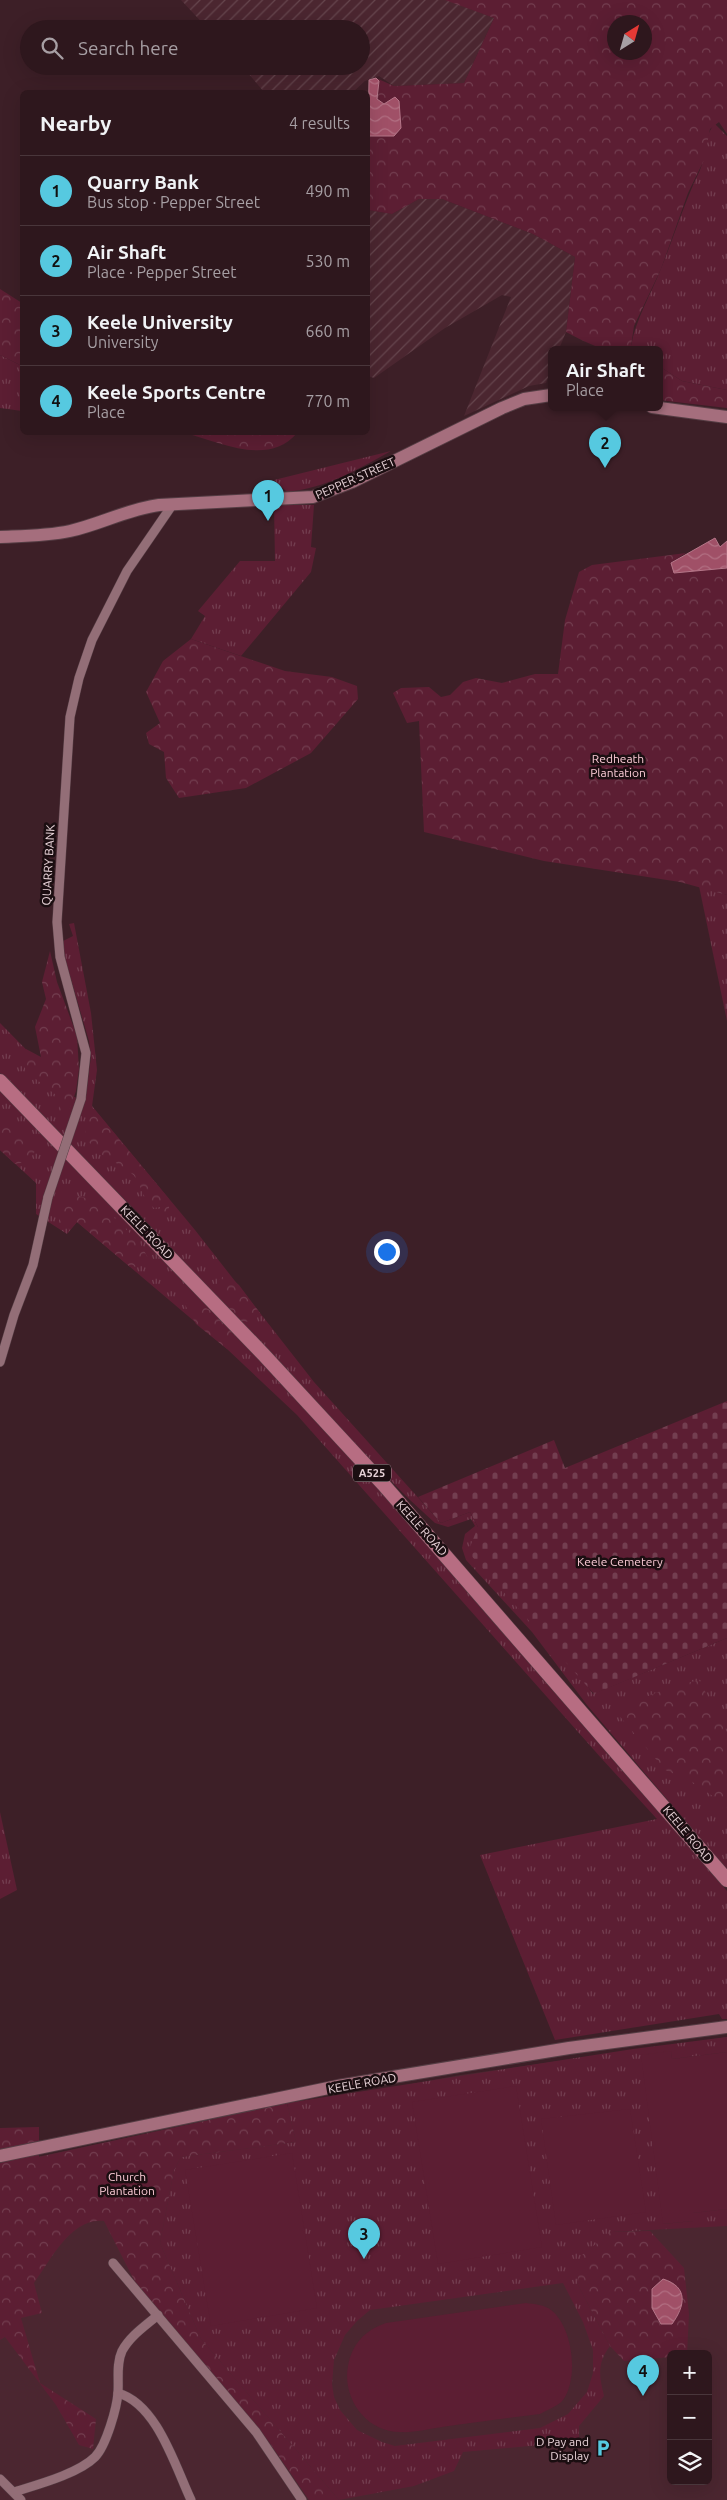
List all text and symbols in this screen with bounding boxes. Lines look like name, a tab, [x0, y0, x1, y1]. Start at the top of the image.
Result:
north arrow	[607, 15, 652, 60]
search box	[20, 20, 370, 75]
icon: search	[38, 34, 66, 62]
text: Search here	[78, 37, 178, 59]
text: Nearby	[40, 111, 111, 135]
text: 4 results	[289, 114, 350, 132]
text: Quarry Bank	[87, 171, 199, 193]
text: 1	[51, 182, 61, 200]
text: 490 m	[305, 182, 350, 200]
text: Bus stop · Pepper Street	[87, 193, 260, 211]
text: Air Shaft	[87, 241, 166, 263]
text: 2	[51, 252, 61, 270]
text: 530 m	[305, 252, 350, 270]
text: Place · Pepper Street	[87, 263, 237, 281]
text: Keele University	[87, 311, 233, 333]
text: 3	[51, 322, 61, 340]
text: 660 m	[305, 322, 350, 340]
text: University	[87, 333, 158, 351]
popup	[548, 346, 663, 411]
text: Air Shaft	[566, 359, 645, 381]
text: Keele Sports Centre	[87, 381, 266, 403]
text: Place	[566, 381, 604, 399]
text: 4	[51, 392, 61, 410]
text: 770 m	[305, 392, 350, 410]
text: Place	[87, 403, 125, 421]
pin: 2	[589, 427, 621, 468]
street label: PEPPER STREET	[313, 454, 397, 501]
pin: 1	[252, 480, 284, 521]
park label: Redheath Plantation	[590, 752, 646, 779]
street label: QUARRY BANK	[39, 823, 57, 906]
street label: KEELE ROAD	[118, 1203, 176, 1261]
your location	[374, 1239, 400, 1265]
road number: A525	[353, 1465, 391, 1482]
street label: KEELE ROAD	[394, 1498, 450, 1558]
park label: Keele Cemetery	[577, 1555, 663, 1568]
street label: KEELE ROAD	[661, 1803, 715, 1865]
street label: KEELE ROAD	[327, 2071, 397, 2095]
park label: Church Plantation	[99, 2170, 155, 2197]
pin: 3	[348, 2218, 380, 2259]
map controls	[667, 2350, 712, 2485]
button: +	[667, 2350, 712, 2395]
pin: 4	[627, 2355, 659, 2396]
button: −	[667, 2395, 712, 2440]
place label: D Pay and Display	[536, 2435, 589, 2462]
parking icon: D Pay and Display	[593, 2438, 613, 2458]
button: layers	[667, 2440, 712, 2485]

